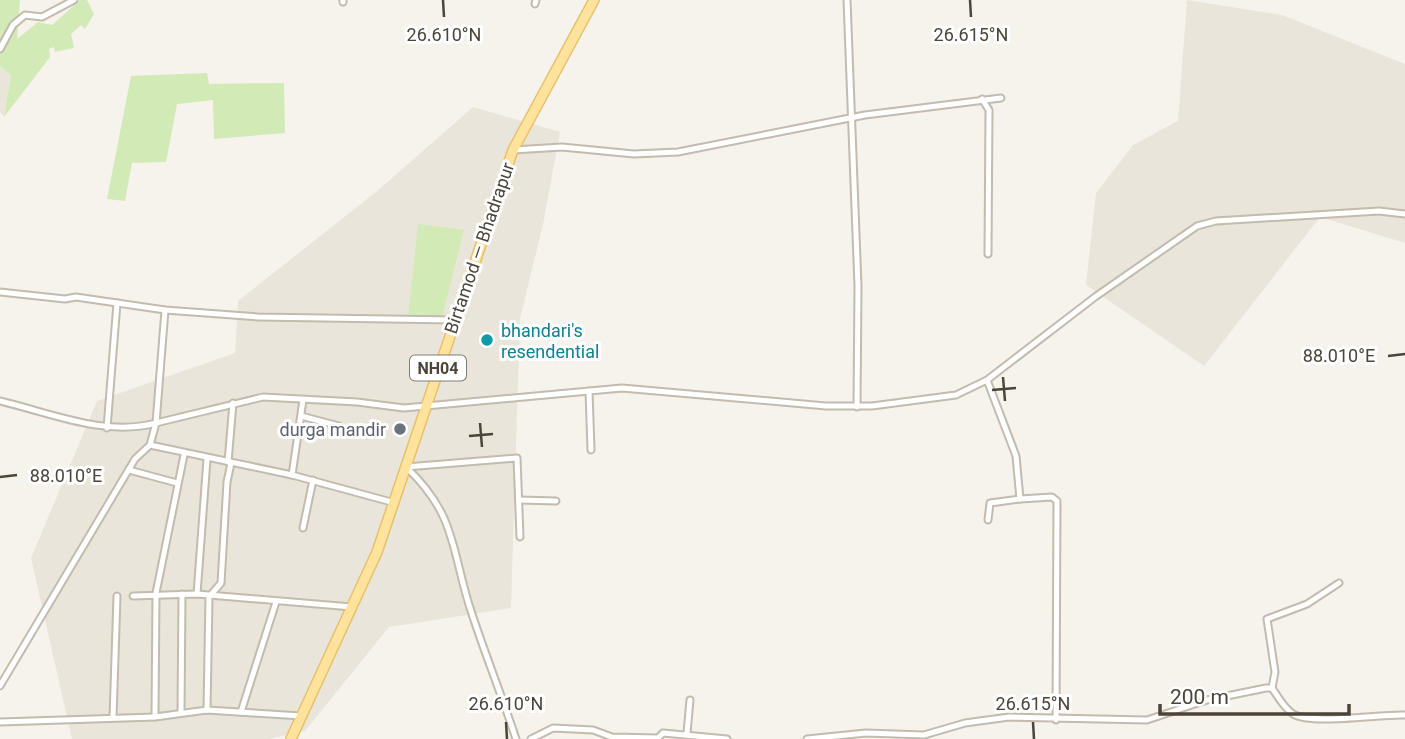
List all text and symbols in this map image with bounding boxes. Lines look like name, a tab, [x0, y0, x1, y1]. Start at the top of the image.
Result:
text: 26.610°N	[407, 24, 481, 45]
text: 26.615°N	[934, 24, 1008, 45]
street label: Birtamod — Bhadrapur	[440, 160, 518, 336]
place label: bhandari's resendential	[501, 320, 599, 362]
marker: bhandari's resendential	[479, 332, 495, 348]
text: 88.010°E	[1303, 345, 1375, 366]
road number: NH04	[410, 356, 466, 380]
place label: durga mandir	[279, 419, 386, 440]
marker: durga mandir	[392, 421, 408, 437]
text: 88.010°E	[30, 465, 102, 486]
scale bar	[1160, 672, 1349, 716]
text: 200 m	[1170, 685, 1229, 709]
text: 26.610°N	[469, 693, 543, 714]
text: 26.615°N	[996, 693, 1070, 714]

